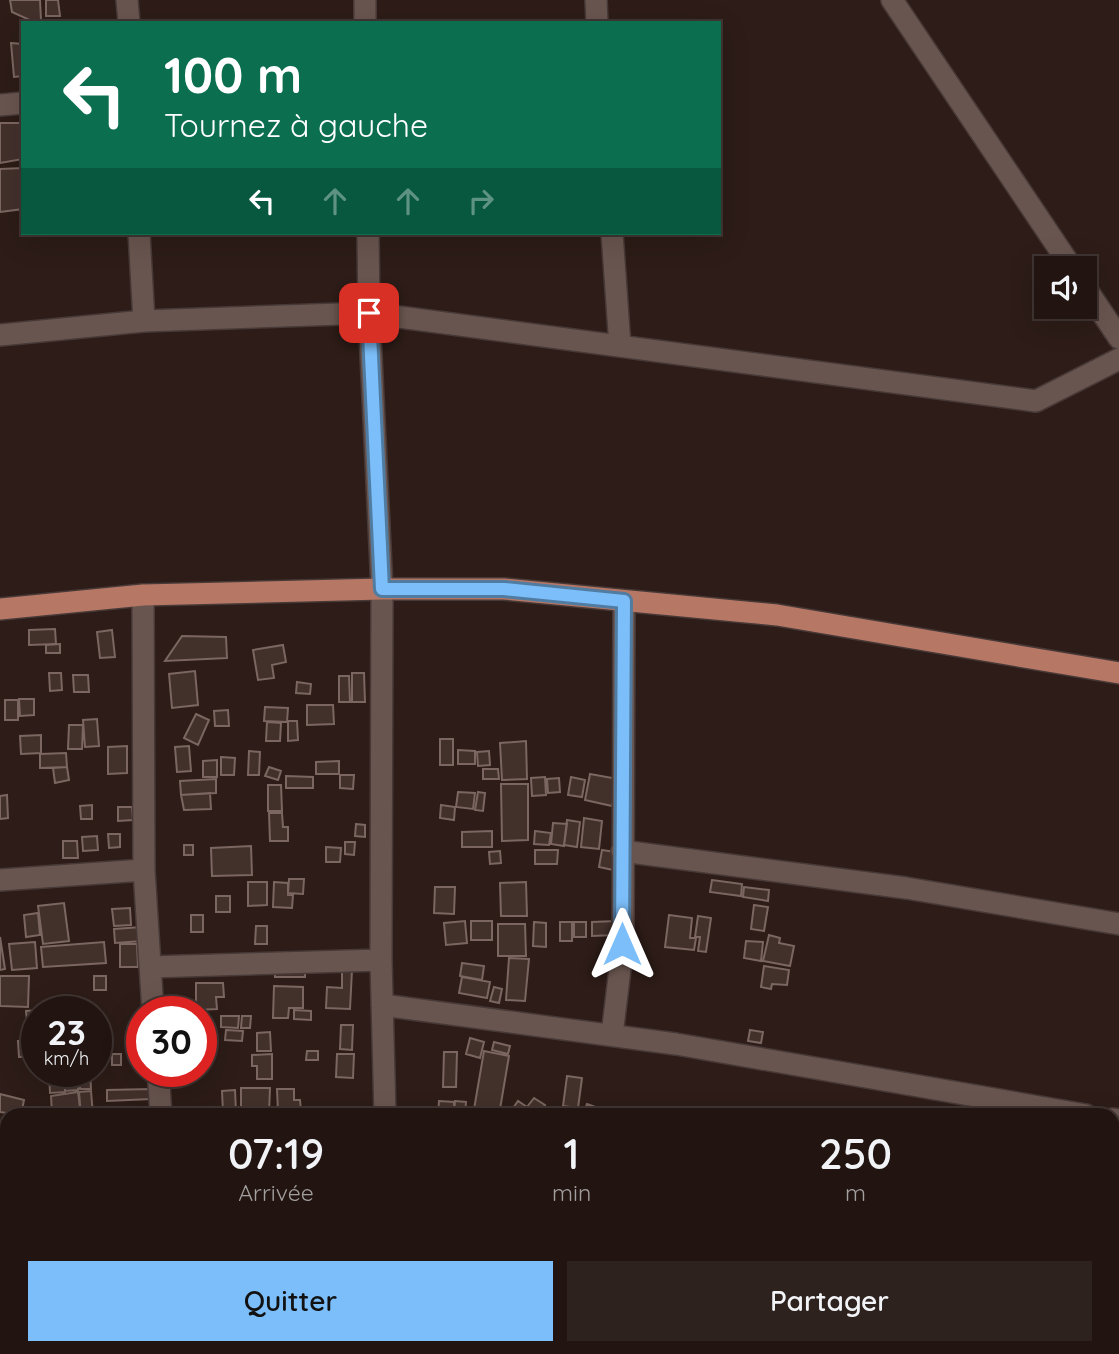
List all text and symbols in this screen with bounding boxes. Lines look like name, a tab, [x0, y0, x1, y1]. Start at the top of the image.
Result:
text: 100 m	[164, 44, 302, 105]
icon: left	[49, 49, 140, 140]
text: Tournez à gauche	[164, 105, 428, 145]
icon: left	[243, 182, 281, 220]
icon: ahead	[316, 182, 354, 220]
icon: ahead	[389, 182, 427, 220]
icon: right	[462, 182, 500, 220]
map controls	[1034, 256, 1097, 319]
button: sound	[1034, 256, 1097, 319]
pin	[339, 283, 399, 343]
icon: arrive	[350, 294, 388, 332]
position arrow	[585, 907, 659, 981]
speed limit sign: 30	[126, 996, 217, 1087]
text: 23	[47, 1010, 86, 1054]
text: km/h	[44, 1047, 89, 1070]
text: 07:19	[228, 1127, 324, 1180]
text: 1	[564, 1127, 580, 1180]
text: 250	[819, 1127, 892, 1180]
text: Arrivée	[238, 1178, 314, 1207]
text: min	[552, 1178, 591, 1207]
text: m	[845, 1178, 866, 1207]
button: Quitter	[28, 1261, 553, 1341]
button: Partager	[567, 1261, 1092, 1341]

